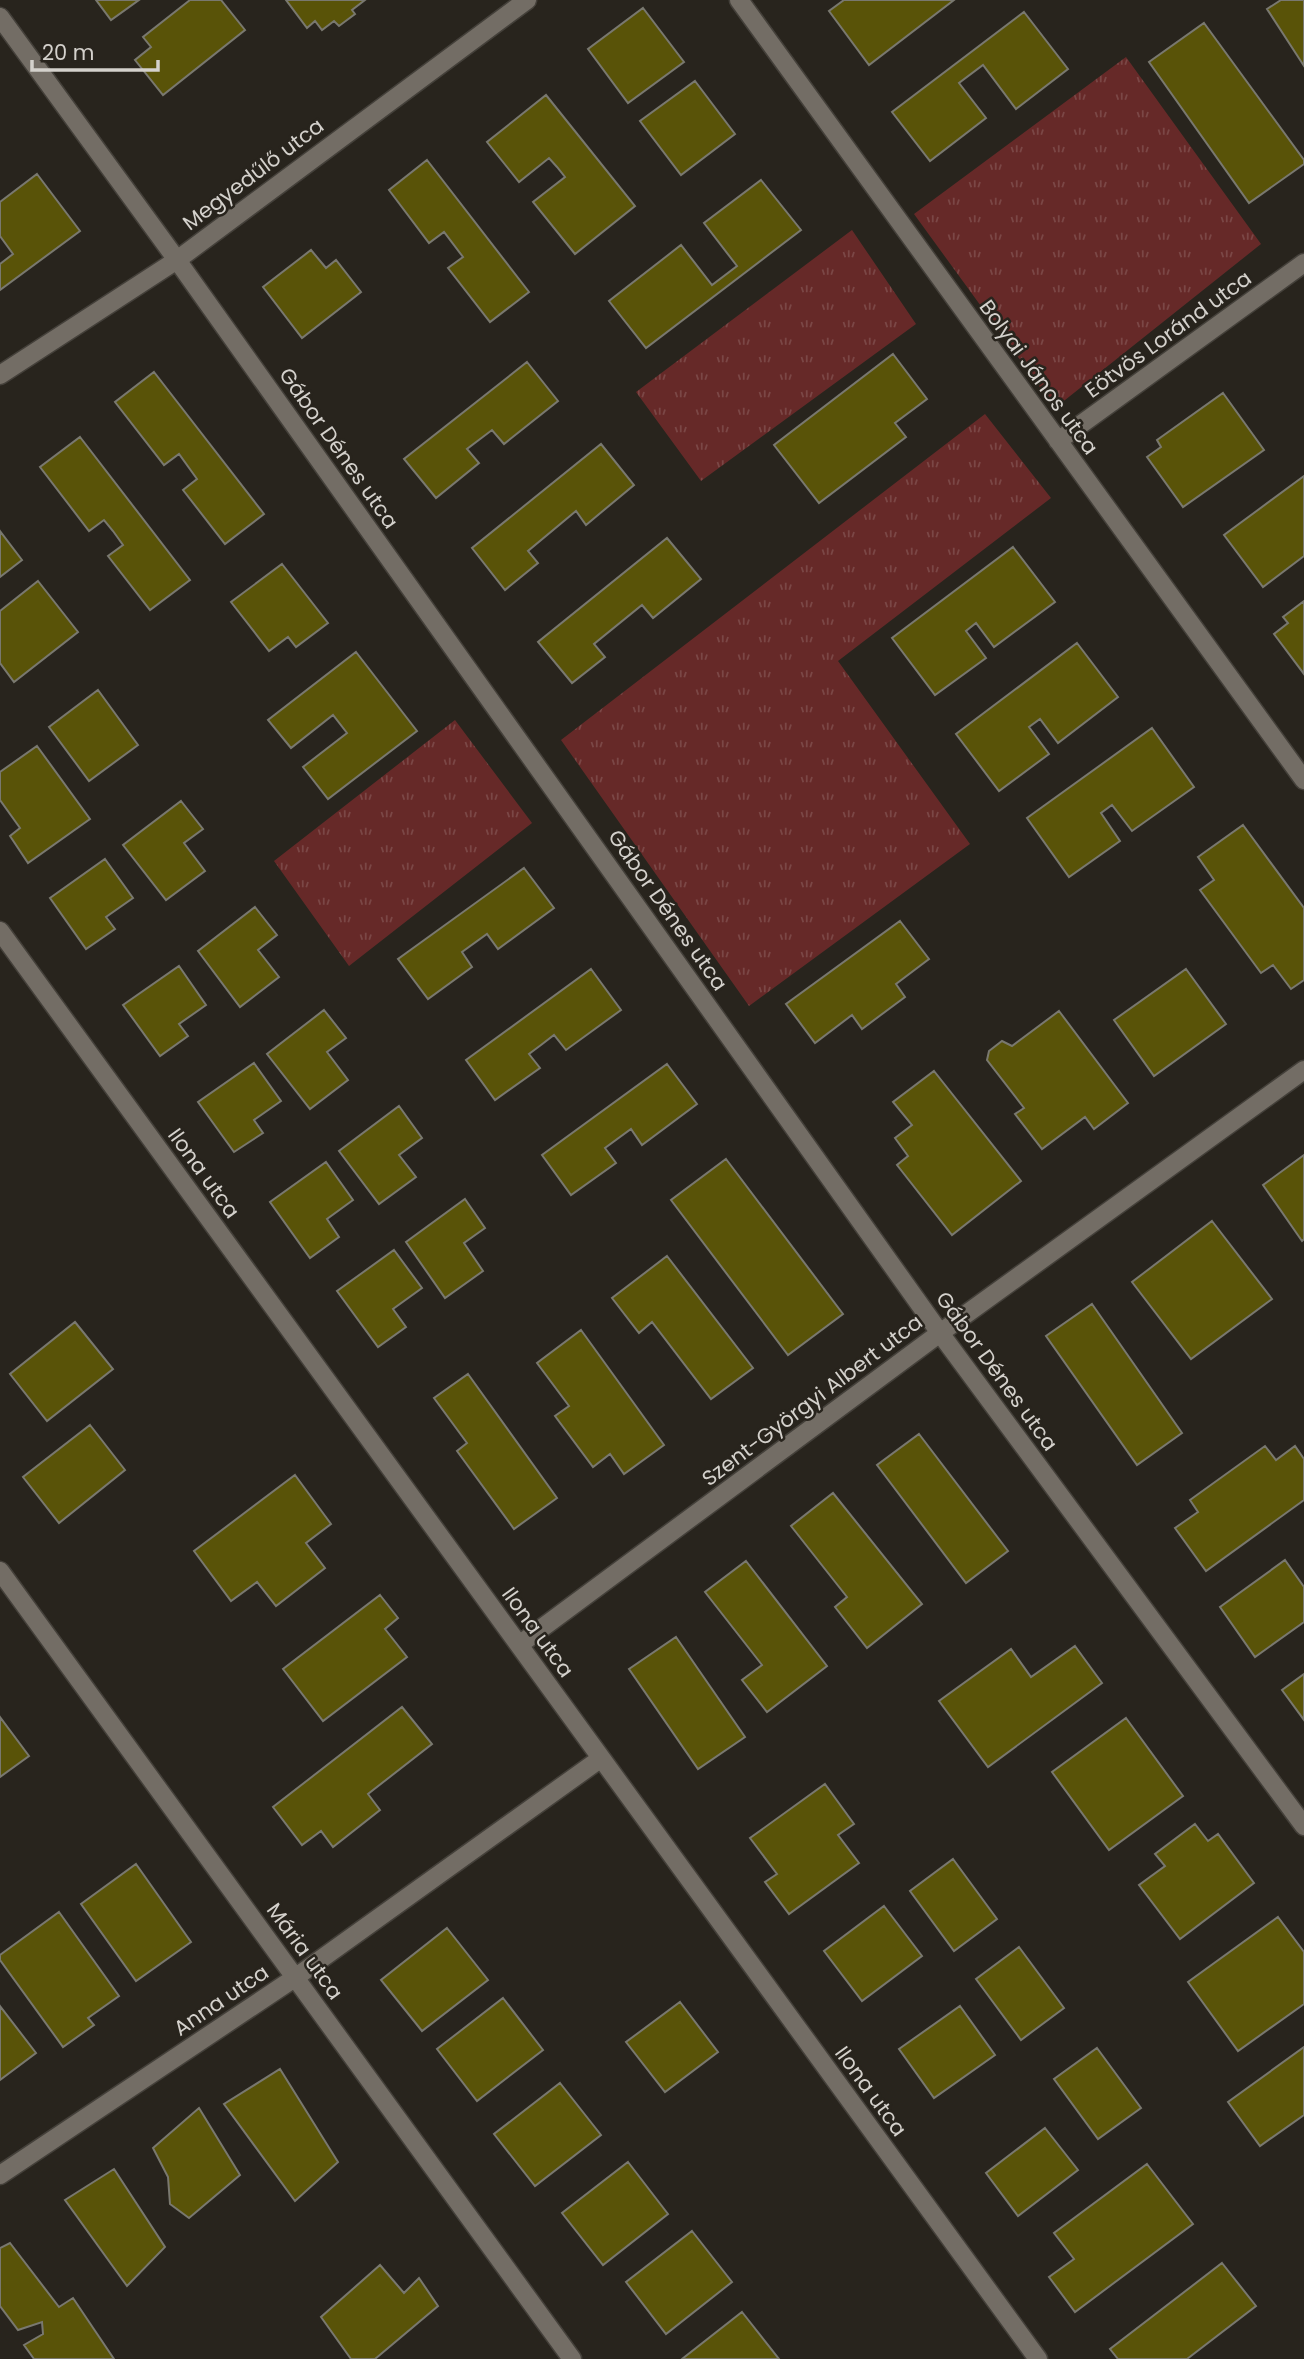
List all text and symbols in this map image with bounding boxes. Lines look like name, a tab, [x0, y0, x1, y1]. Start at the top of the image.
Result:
scale bar	[32, 28, 158, 72]
text: 20 m	[42, 38, 95, 67]
street label: Megyedűlő utca	[176, 111, 330, 237]
street label: Eötvös Loránd utca	[1079, 264, 1257, 404]
street label: Bolyai János utca	[973, 294, 1105, 460]
street label: Gábor Dénes utca	[272, 362, 406, 534]
street label: Gábor Dénes utca	[601, 824, 735, 996]
street label: Ilona utca	[161, 1122, 247, 1224]
street label: Gábor Dénes utca	[929, 1285, 1065, 1457]
street label: Szent-Györgyi Albert utca	[696, 1307, 928, 1493]
street label: Ilona utca	[495, 1581, 581, 1683]
street label: Mária utca	[260, 1897, 350, 2005]
street label: Anna utca	[168, 1958, 274, 2042]
street label: Ilona utca	[828, 2040, 914, 2142]

